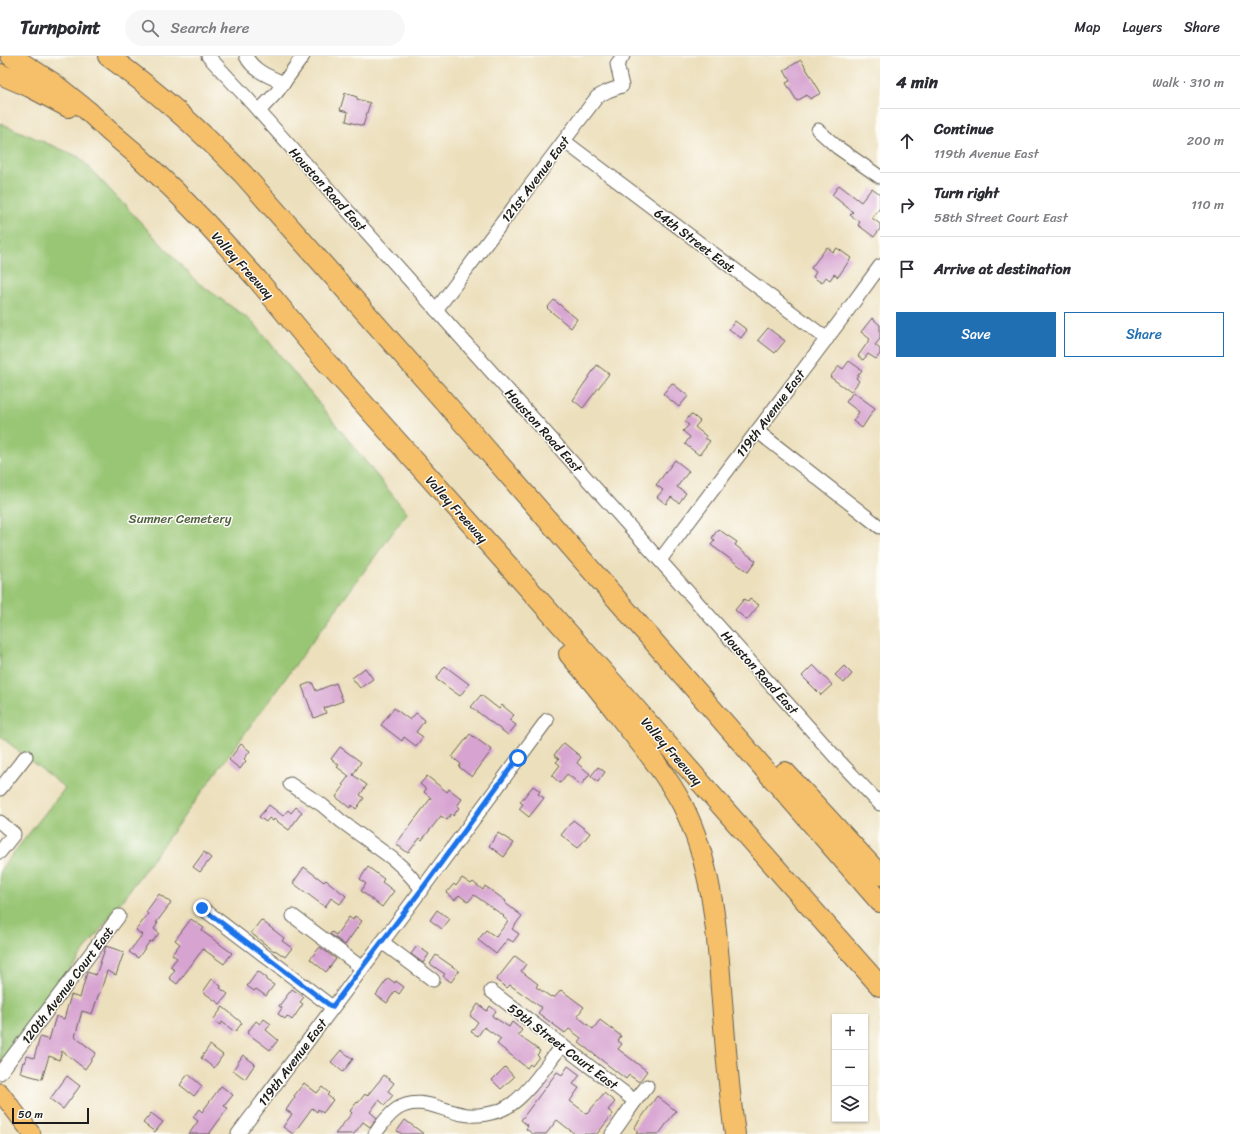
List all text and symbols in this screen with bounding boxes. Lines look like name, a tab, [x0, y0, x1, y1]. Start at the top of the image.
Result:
search box	[125, 10, 405, 46]
text: Turnpoint	[20, 11, 101, 44]
text: Search here	[171, 15, 250, 41]
text: Map	[1075, 15, 1100, 40]
text: Layers	[1122, 15, 1162, 40]
text: Share	[1184, 15, 1220, 40]
icon: search	[139, 17, 161, 39]
text: 4 min	[896, 67, 938, 97]
text: Walk · 310 m	[1152, 71, 1224, 94]
text: Continue	[934, 116, 994, 142]
text: 200 m	[1187, 129, 1224, 152]
street label: 121st Avenue East	[495, 130, 576, 228]
icon: ahead	[896, 130, 918, 152]
street label: Houston Road East	[283, 142, 373, 238]
text: 119th Avenue East	[934, 142, 1039, 165]
text: Turn right	[934, 180, 999, 206]
text: 110 m	[1191, 193, 1224, 216]
icon: right	[896, 194, 918, 216]
street label: 64th Street East	[649, 202, 741, 279]
text: 58th Street Court East	[934, 206, 1068, 229]
street label: Valley Freeway	[206, 226, 280, 305]
text: Arrive at destination	[934, 256, 1071, 282]
icon: arrive	[896, 258, 918, 280]
button: Save	[896, 312, 1056, 357]
button: Share	[1064, 312, 1224, 357]
street label: 119th Avenue East	[730, 364, 812, 462]
street label: Houston Road East	[499, 383, 589, 479]
street label: Valley Freeway	[420, 470, 494, 549]
park label: Sumner Cemetery	[129, 507, 232, 530]
street label: Houston Road East	[715, 625, 805, 721]
street label: Valley Freeway	[635, 712, 708, 791]
route start	[509, 749, 527, 767]
route end	[193, 899, 211, 917]
street label: 120th Avenue Court East	[15, 921, 120, 1049]
street label: 59th Street Court East	[502, 997, 624, 1096]
street label: 119th Avenue East	[252, 1013, 334, 1111]
map controls	[832, 1014, 868, 1122]
button: +	[832, 1014, 868, 1050]
button: −	[832, 1050, 868, 1086]
button: layers	[832, 1086, 868, 1122]
text: 50 m	[18, 1105, 43, 1124]
scale bar	[12, 1106, 89, 1125]

